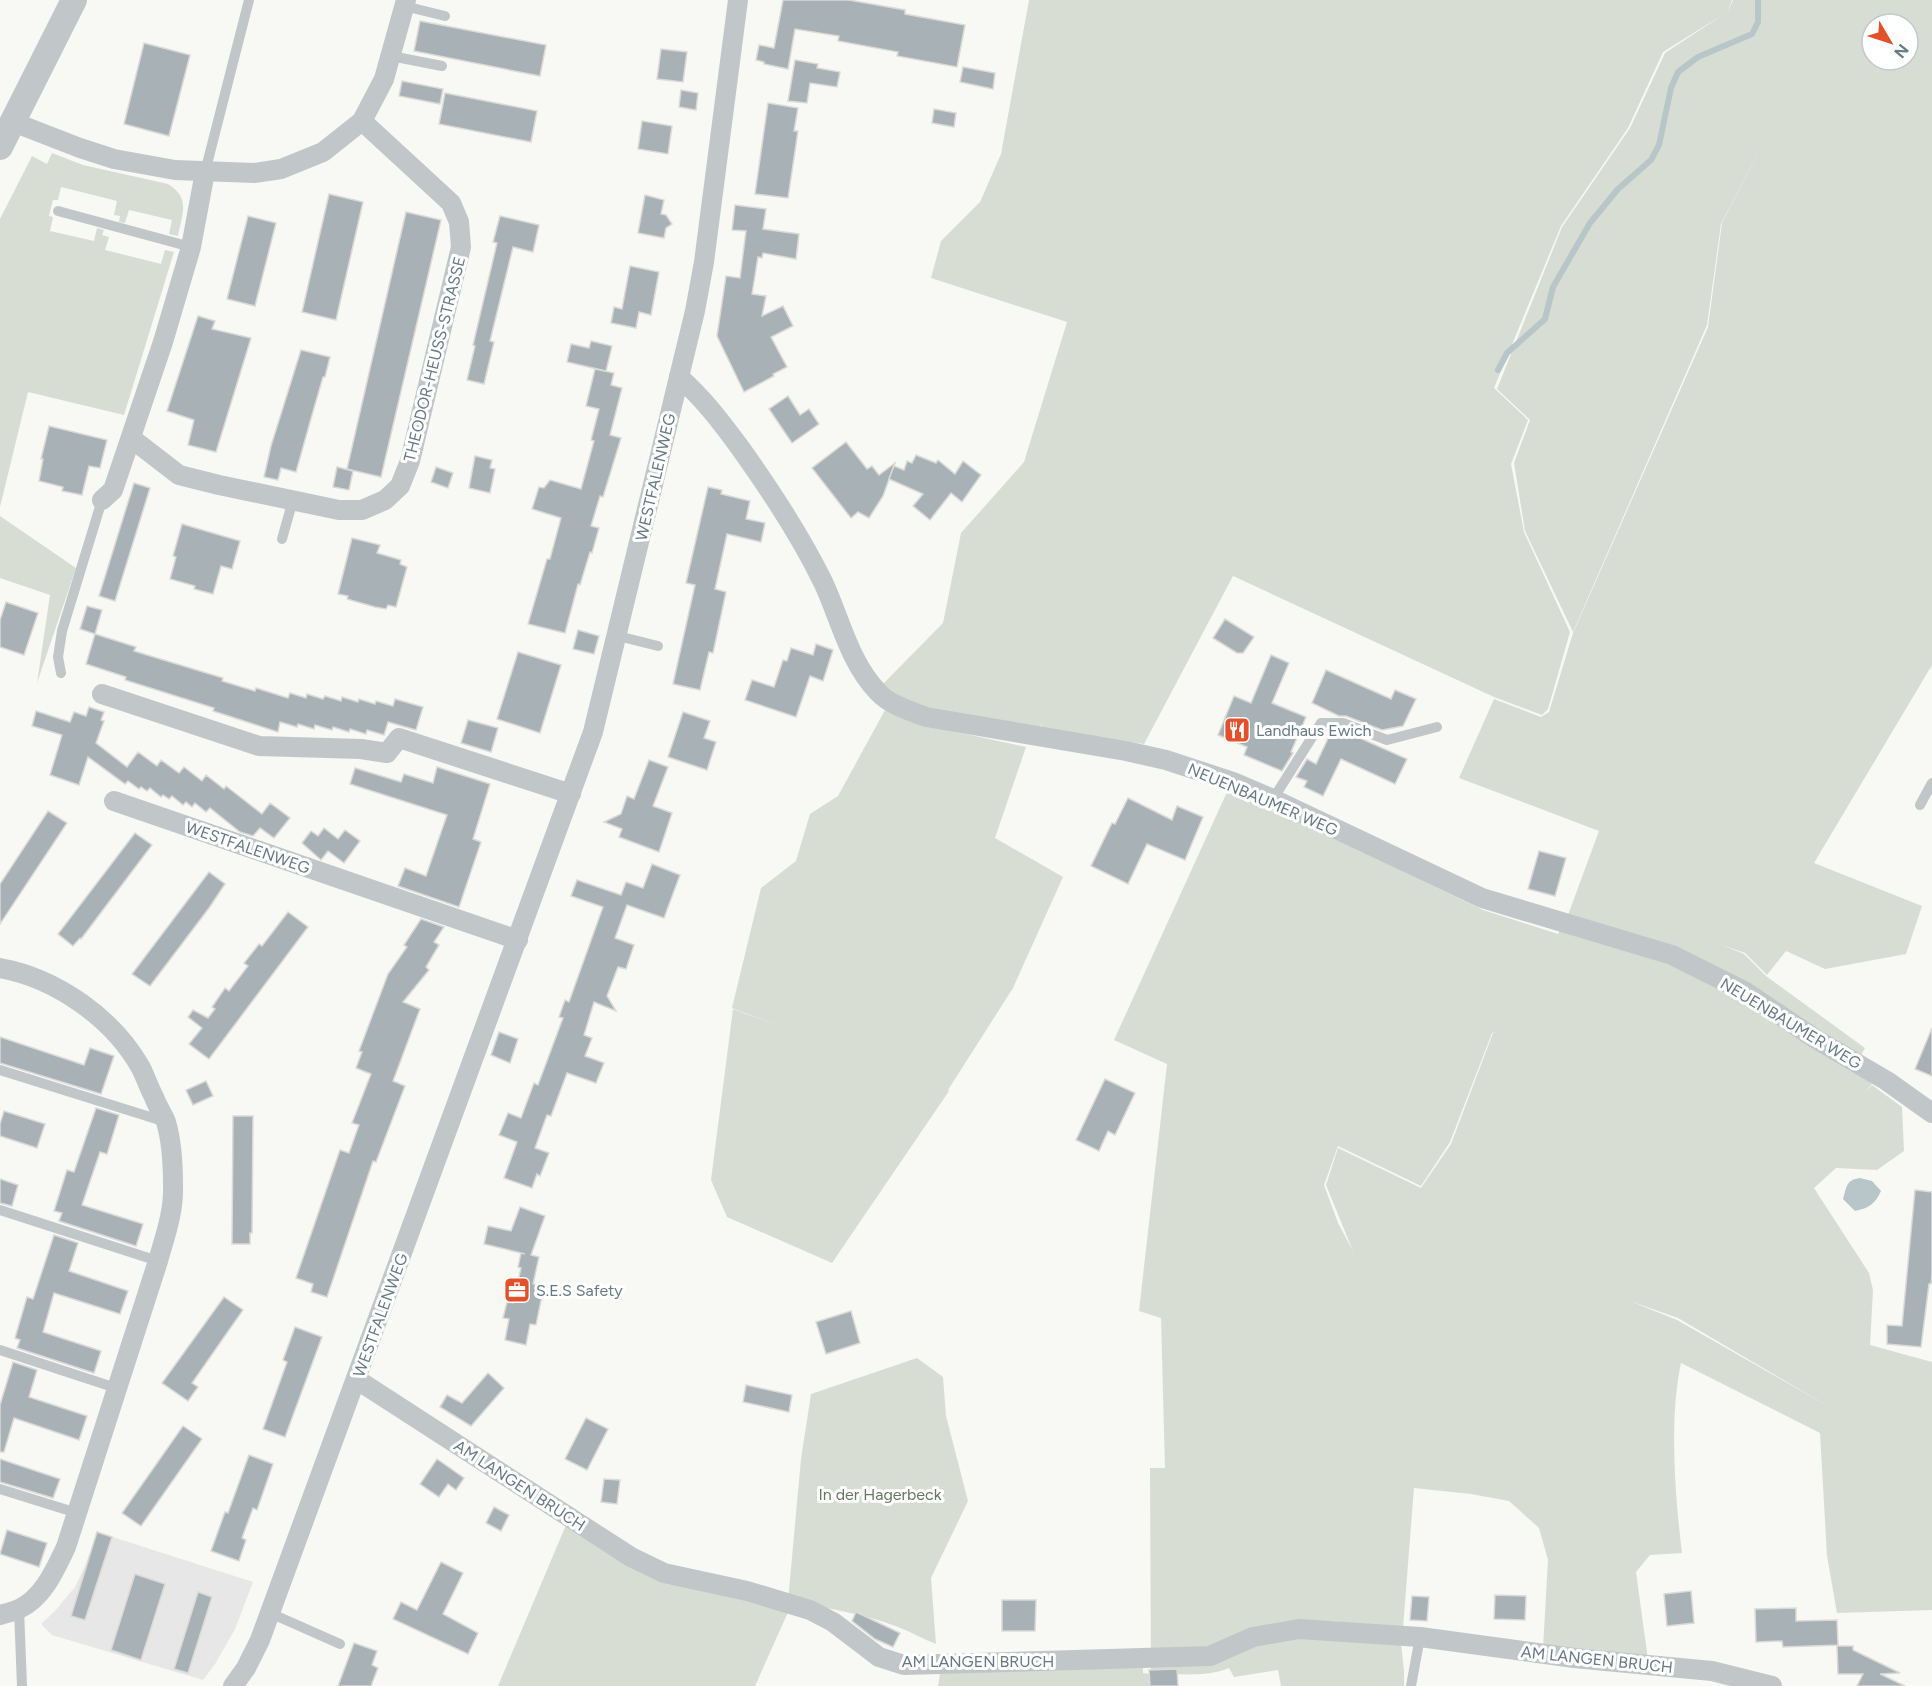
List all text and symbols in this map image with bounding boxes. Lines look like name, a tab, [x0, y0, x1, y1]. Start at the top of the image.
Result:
north arrow	[1860, 12, 1920, 72]
text: N	[1890, 40, 1913, 62]
street label: THEODOR-HEUSS-STRASSE	[400, 255, 469, 464]
street label: WESTFALENWEG	[632, 412, 679, 543]
restaurant icon: Landhaus Ewich	[1222, 715, 1252, 745]
place label: Landhaus Ewich	[1256, 721, 1372, 740]
street label: NEUENBAUMER WEG	[1185, 759, 1341, 840]
street label: WESTFALENWEG	[183, 817, 312, 878]
street label: NEUENBAUMER WEG	[1717, 974, 1865, 1073]
street label: WESTFALENWEG	[349, 1251, 412, 1380]
office icon: S.E.S Safety	[502, 1275, 532, 1305]
place label: S.E.S Safety	[536, 1281, 623, 1300]
street label: AM LANGEN BRUCH	[451, 1436, 589, 1535]
park label: In der Hagerbeck	[819, 1485, 942, 1504]
street label: AM LANGEN BRUCH	[1520, 1642, 1674, 1677]
street label: AM LANGEN BRUCH	[902, 1652, 1054, 1671]

